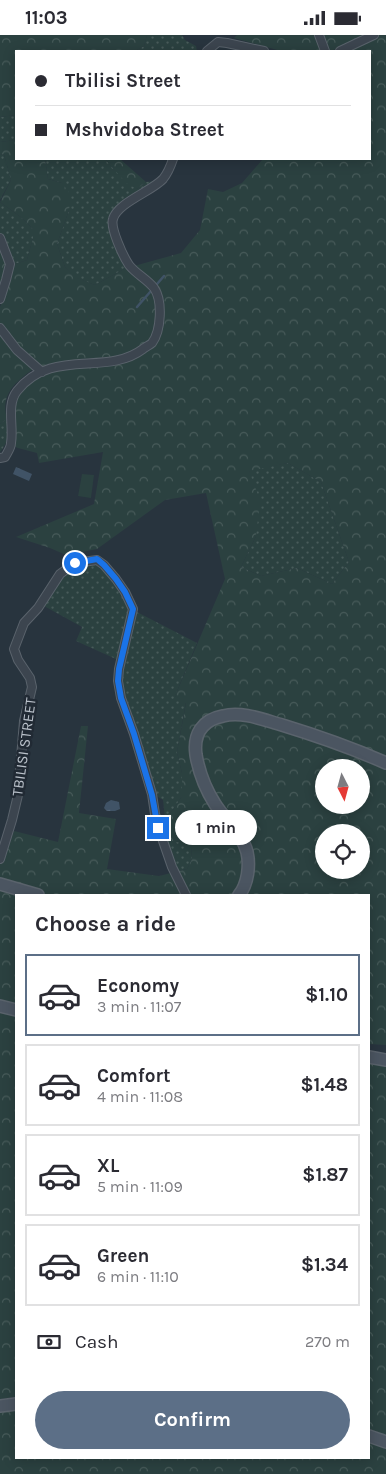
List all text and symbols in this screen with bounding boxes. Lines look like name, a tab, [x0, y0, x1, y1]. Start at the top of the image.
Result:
text: 11:03	[25, 7, 68, 29]
text: Tbilisi Street	[65, 70, 181, 92]
text: Mshvidoba Street	[65, 119, 224, 141]
route start	[64, 552, 86, 574]
street label: TBILISI STREET	[8, 696, 40, 797]
north arrow	[315, 759, 370, 814]
map controls	[315, 759, 370, 879]
callout: 1 min	[176, 811, 258, 845]
route end	[147, 817, 169, 839]
text: 1 min	[196, 818, 236, 837]
button: locate	[315, 824, 370, 879]
text: Choose a ride	[35, 911, 176, 937]
icon: car	[37, 973, 82, 1018]
text: Economy	[97, 975, 179, 997]
text: $1.10	[305, 984, 348, 1006]
text: 3 min · 11:07	[97, 997, 181, 1016]
icon: car	[37, 1063, 82, 1108]
text: Comfort	[97, 1065, 171, 1087]
text: $1.48	[300, 1074, 348, 1096]
text: 4 min · 11:08	[97, 1087, 183, 1106]
icon: car	[37, 1153, 82, 1198]
text: XL	[97, 1155, 119, 1177]
text: $1.87	[302, 1164, 348, 1186]
text: 5 min · 11:09	[97, 1177, 183, 1196]
icon: car	[37, 1243, 82, 1288]
text: Green	[97, 1245, 149, 1267]
text: $1.34	[301, 1254, 348, 1276]
text: 6 min · 11:10	[97, 1267, 179, 1286]
icon: cash	[35, 1328, 63, 1356]
text: Cash	[75, 1331, 119, 1353]
text: 270 m	[305, 1332, 350, 1351]
button: Confirm	[35, 1391, 350, 1449]

